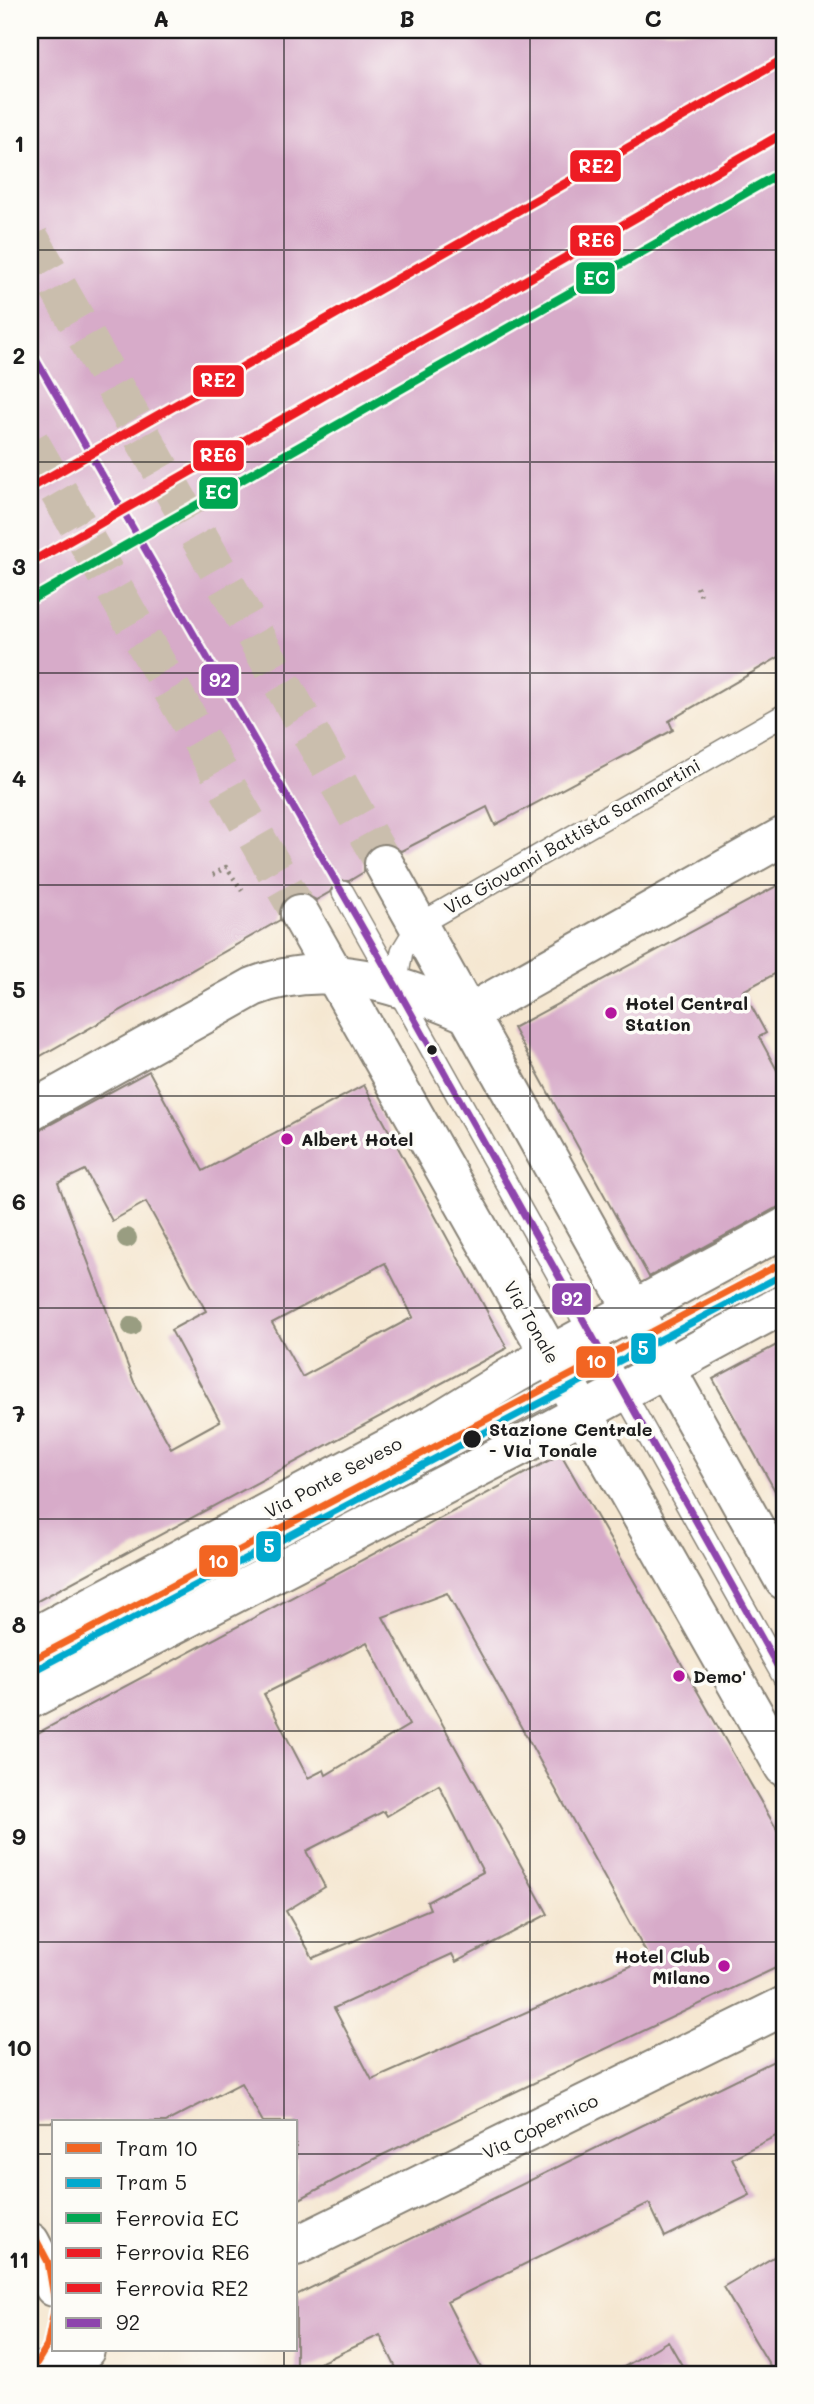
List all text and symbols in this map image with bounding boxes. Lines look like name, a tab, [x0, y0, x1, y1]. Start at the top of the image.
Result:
text: A	[153, 3, 169, 33]
text: B	[399, 3, 415, 33]
text: C	[644, 3, 662, 33]
text: 1	[14, 128, 24, 158]
line badge: RE2	[569, 149, 622, 183]
text: RE2	[578, 153, 614, 178]
line badge: RE6	[569, 224, 622, 257]
text: RE6	[578, 227, 614, 252]
line badge: EC	[575, 261, 616, 295]
text: EC	[583, 265, 609, 290]
text: 2	[13, 340, 25, 370]
line badge: RE2	[192, 364, 245, 398]
text: RE2	[200, 367, 236, 392]
line badge: RE6	[192, 439, 245, 472]
text: RE6	[200, 442, 236, 467]
line badge: EC	[198, 476, 239, 510]
text: EC	[205, 479, 231, 504]
text: 3	[12, 551, 26, 581]
line badge: 92	[200, 663, 240, 697]
text: 92	[209, 667, 231, 692]
street label: Via Giovanni Battista Sammartini	[440, 753, 704, 919]
text: 4	[12, 763, 26, 793]
text: 5	[12, 974, 26, 1004]
place label: Hotel Central Station	[625, 991, 748, 1036]
marker: Hotel Central Station	[603, 1005, 619, 1021]
unlabelled marker	[425, 1043, 439, 1057]
place label: Albert Hotel	[301, 1127, 413, 1151]
marker: Albert Hotel	[279, 1131, 295, 1147]
text: 6	[12, 1186, 26, 1216]
street label: Via Tonale	[499, 1276, 565, 1368]
line badge: 92	[551, 1282, 592, 1316]
text: 92	[561, 1286, 583, 1311]
line badge: 5	[630, 1332, 657, 1365]
text: 5	[637, 1335, 649, 1360]
line badge: 10	[575, 1345, 616, 1379]
text: 10	[586, 1348, 606, 1373]
text: 7	[13, 1398, 26, 1428]
place label: Stazione Centrale - Via Tonale	[489, 1417, 653, 1462]
marker: Stazione Centrale - Via Tonale	[461, 1428, 483, 1450]
street label: Via Ponte Seveso	[260, 1431, 406, 1523]
line badge: 5	[255, 1530, 282, 1563]
text: 5	[263, 1533, 275, 1558]
line badge: 10	[198, 1544, 239, 1578]
text: 10	[208, 1548, 228, 1573]
text: 8	[12, 1609, 26, 1639]
place label: Demo'	[693, 1664, 747, 1688]
marker: Demo'	[671, 1668, 687, 1684]
text: 9	[12, 1821, 26, 1851]
place label: Hotel Club Milano	[615, 1944, 710, 1989]
marker: Hotel Club Milano	[716, 1958, 732, 1974]
text: 10	[7, 2032, 32, 2062]
street label: Via Copernico	[478, 2088, 602, 2164]
legend	[52, 2120, 298, 2352]
text: Tram 10	[116, 2134, 197, 2161]
text: Tram 5	[116, 2168, 187, 2195]
text: Ferrovia EC	[116, 2204, 239, 2231]
text: Ferrovia RE6	[116, 2238, 250, 2265]
text: 11	[9, 2244, 29, 2274]
text: Ferrovia RE2	[116, 2274, 249, 2301]
text: 92	[116, 2308, 140, 2335]

